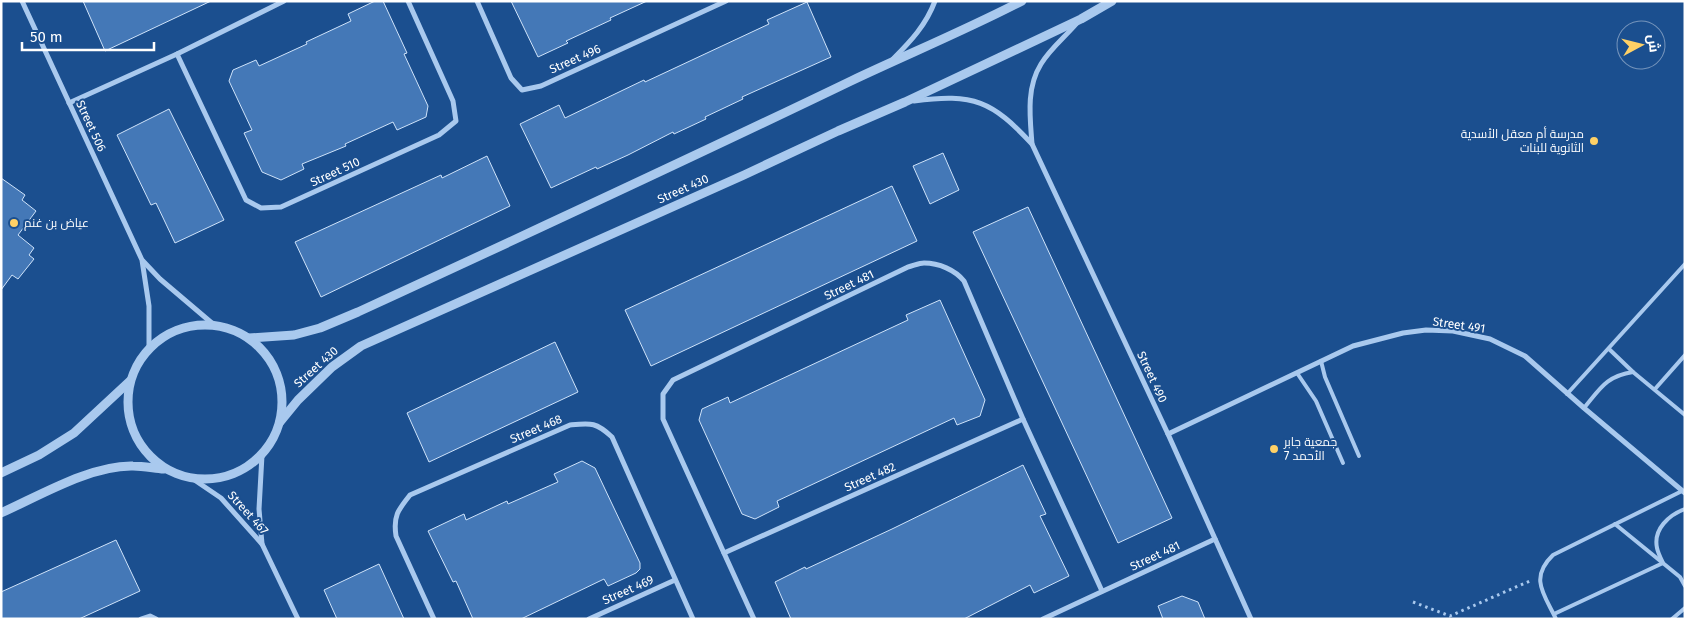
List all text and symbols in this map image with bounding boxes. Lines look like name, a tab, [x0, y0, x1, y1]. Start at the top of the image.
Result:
scale bar	[22, 20, 155, 52]
north arrow	[1616, 20, 1666, 70]
text: 50 m	[30, 28, 63, 46]
text: ش	[1644, 34, 1663, 53]
street label: Street 496	[547, 42, 603, 76]
street label: Street 506	[73, 98, 109, 154]
place label: مدرسة أم معقل الأسدية الثانوية للبنات	[1461, 126, 1584, 155]
marker: مدرسة أم معقل الأسدية الثانوية للبنات	[1588, 135, 1600, 147]
street label: Street 510	[308, 154, 362, 190]
street label: Street 430	[655, 171, 711, 207]
place label: عياض بن غنم	[24, 216, 89, 231]
marker: عياض بن غنم	[8, 217, 20, 229]
street label: Street 481	[822, 267, 876, 303]
street label: Street 491	[1432, 314, 1486, 336]
street label: Street 430	[291, 343, 341, 390]
street label: Street 490	[1134, 349, 1170, 405]
street label: Street 468	[508, 412, 564, 446]
place label: جمعية جابر الأحمد 7	[1283, 435, 1337, 463]
marker: جمعية جابر الأحمد 7	[1268, 443, 1280, 455]
street label: Street 482	[842, 459, 898, 494]
street label: Street 467	[225, 488, 271, 538]
street label: Street 481	[1128, 538, 1182, 574]
street label: Street 469	[600, 572, 656, 608]

